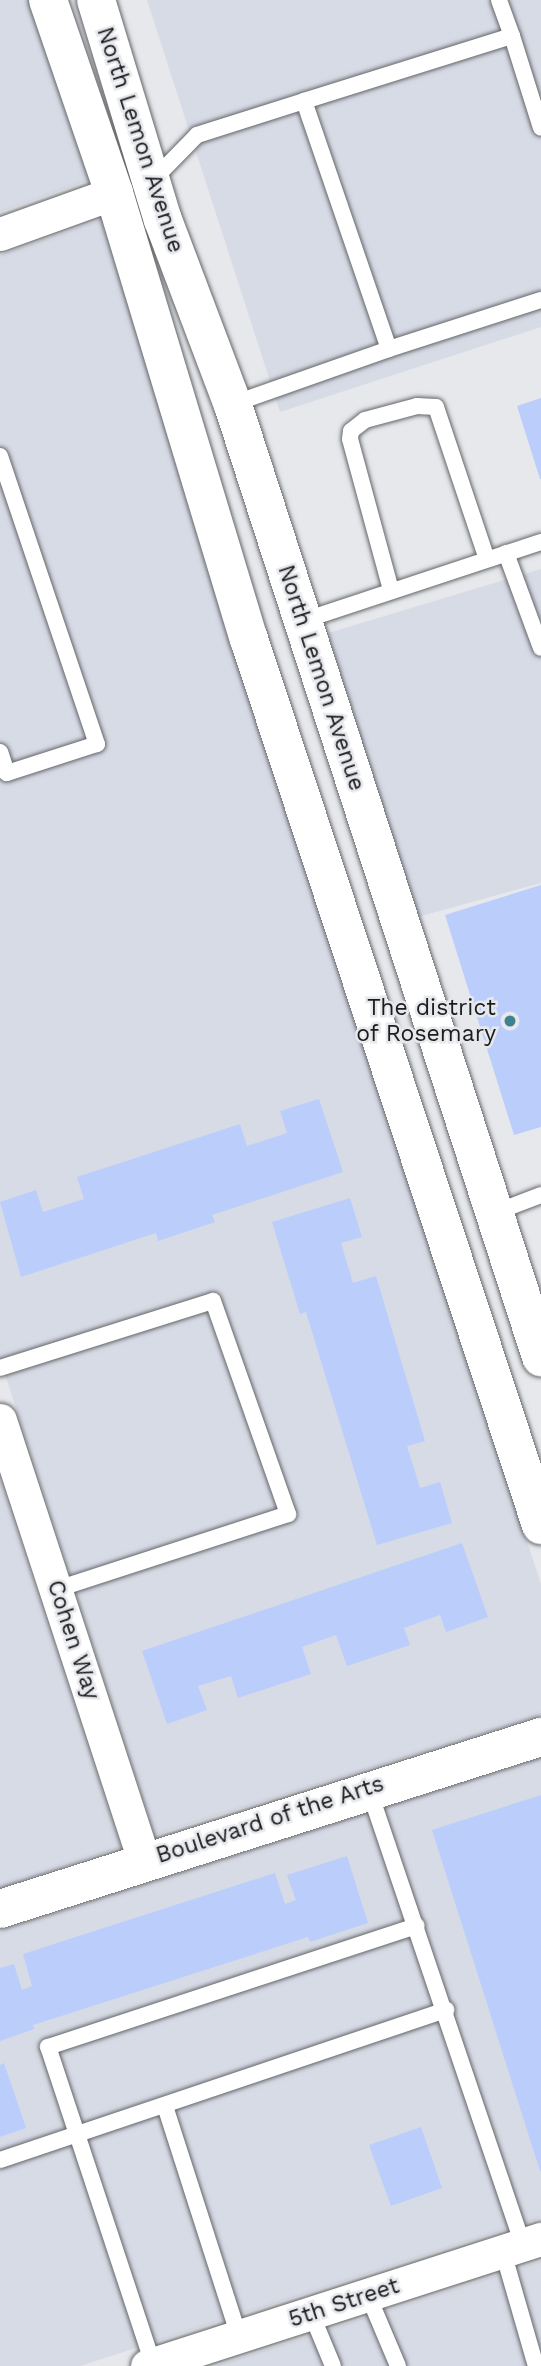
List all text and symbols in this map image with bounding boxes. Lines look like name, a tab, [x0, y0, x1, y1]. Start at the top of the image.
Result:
street label: North Lemon Avenue	[90, 23, 190, 257]
street label: North Lemon Avenue	[271, 561, 371, 795]
place label: The district of Rosemary	[355, 994, 496, 1048]
marker: The district of Rosemary	[502, 1013, 518, 1029]
street label: Cohen Way	[41, 1577, 105, 1703]
street label: Boulevard of the Arts	[152, 1770, 388, 1870]
street label: 5th Street	[285, 2272, 403, 2334]

